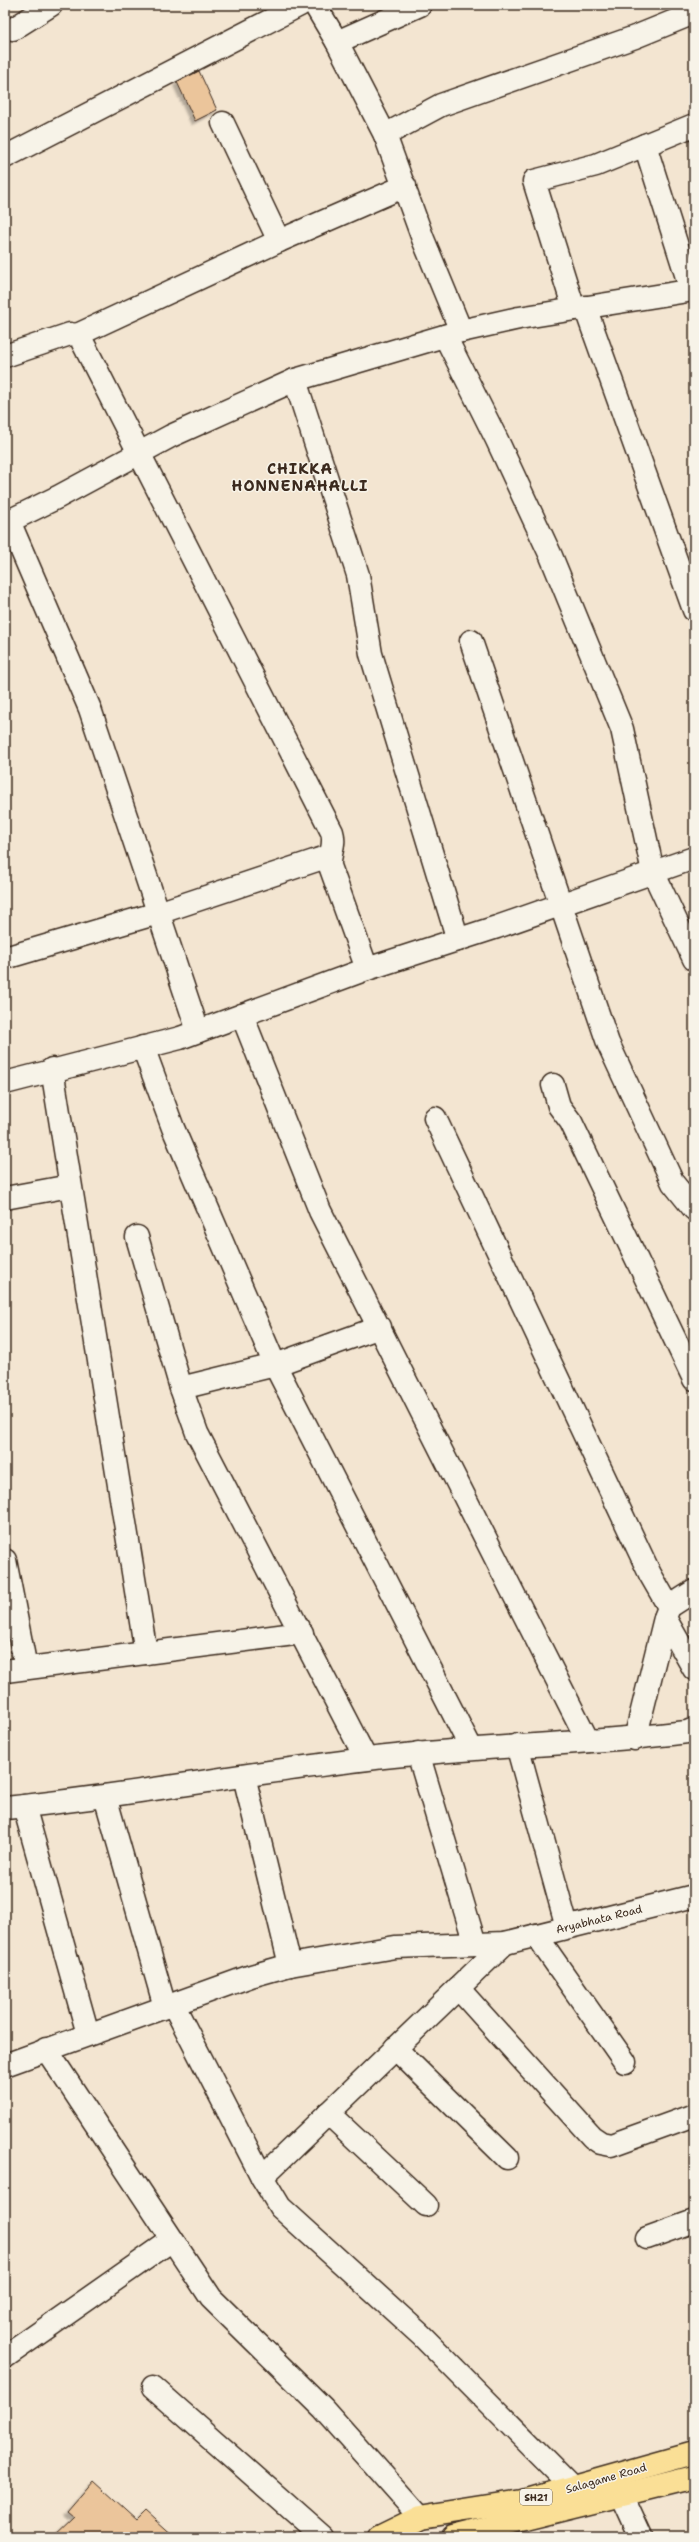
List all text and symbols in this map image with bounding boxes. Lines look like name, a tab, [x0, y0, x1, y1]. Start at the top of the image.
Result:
district label: CHIKKA HONNENAHALLI	[232, 459, 368, 496]
street label: Aryabhata Road	[554, 1902, 644, 1937]
street label: Salagame Road	[564, 2460, 648, 2497]
road number: SH21	[520, 2489, 552, 2505]

